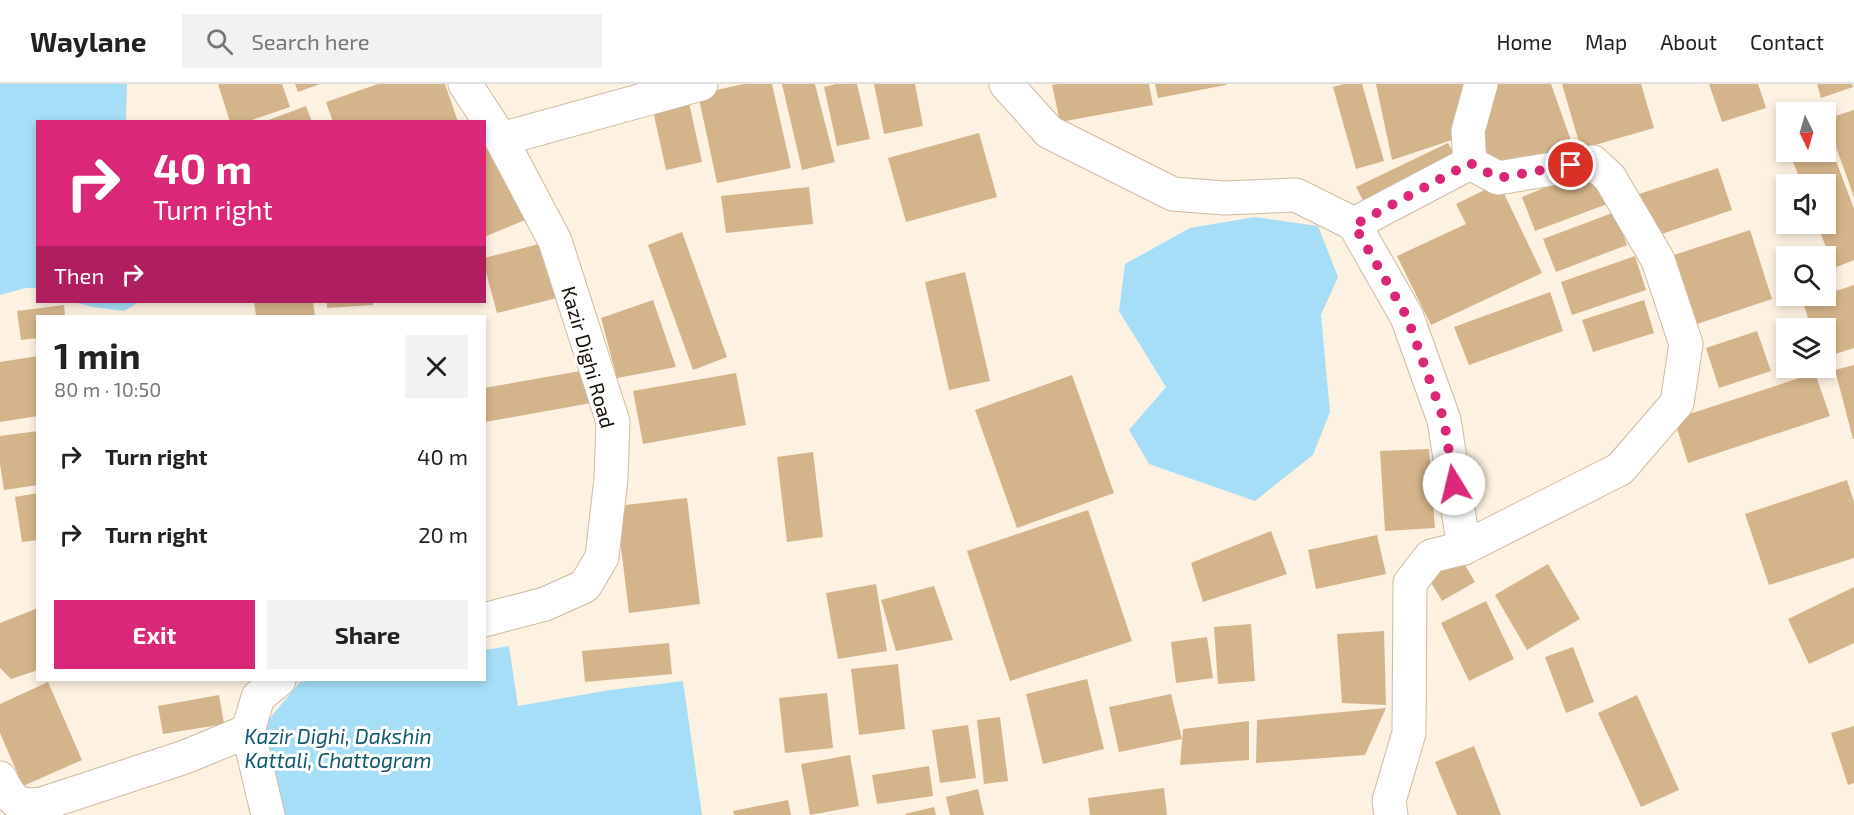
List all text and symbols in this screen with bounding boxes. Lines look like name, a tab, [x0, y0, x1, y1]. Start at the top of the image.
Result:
search box	[182, 14, 602, 68]
text: Waylane	[30, 24, 146, 58]
icon: search	[203, 25, 236, 58]
text: Search here	[251, 28, 370, 54]
text: Home	[1496, 29, 1552, 54]
text: Map	[1585, 29, 1627, 54]
text: About	[1660, 29, 1717, 54]
text: Contact	[1750, 29, 1824, 54]
north arrow	[1776, 102, 1836, 162]
map controls	[1776, 102, 1836, 378]
pin	[1545, 139, 1596, 190]
text: 40 m	[153, 142, 252, 192]
icon: right	[54, 144, 132, 222]
icon: arrive	[1554, 148, 1587, 181]
button: sound	[1776, 174, 1836, 234]
text: Turn right	[153, 193, 273, 225]
button: search	[1776, 246, 1836, 306]
icon: right	[116, 258, 149, 291]
text: Then	[54, 262, 104, 288]
street label: Kazir Dighi Road	[557, 283, 621, 431]
button: layers	[1776, 318, 1836, 378]
text: 1 min	[54, 333, 141, 376]
button: close	[405, 335, 468, 398]
text: 80 m · 10:50	[54, 377, 161, 401]
icon: right	[54, 440, 87, 473]
text: Turn right	[105, 443, 207, 469]
text: 40 m	[417, 443, 468, 469]
position arrow	[1422, 452, 1486, 516]
icon: right	[54, 518, 87, 551]
text: Turn right	[105, 521, 207, 547]
text: 20 m	[418, 521, 468, 547]
button: Exit	[54, 600, 255, 669]
button: Share	[267, 600, 468, 669]
water label: Kazir Dighi, Dakshin Kattali, Chattogram	[244, 723, 432, 772]

